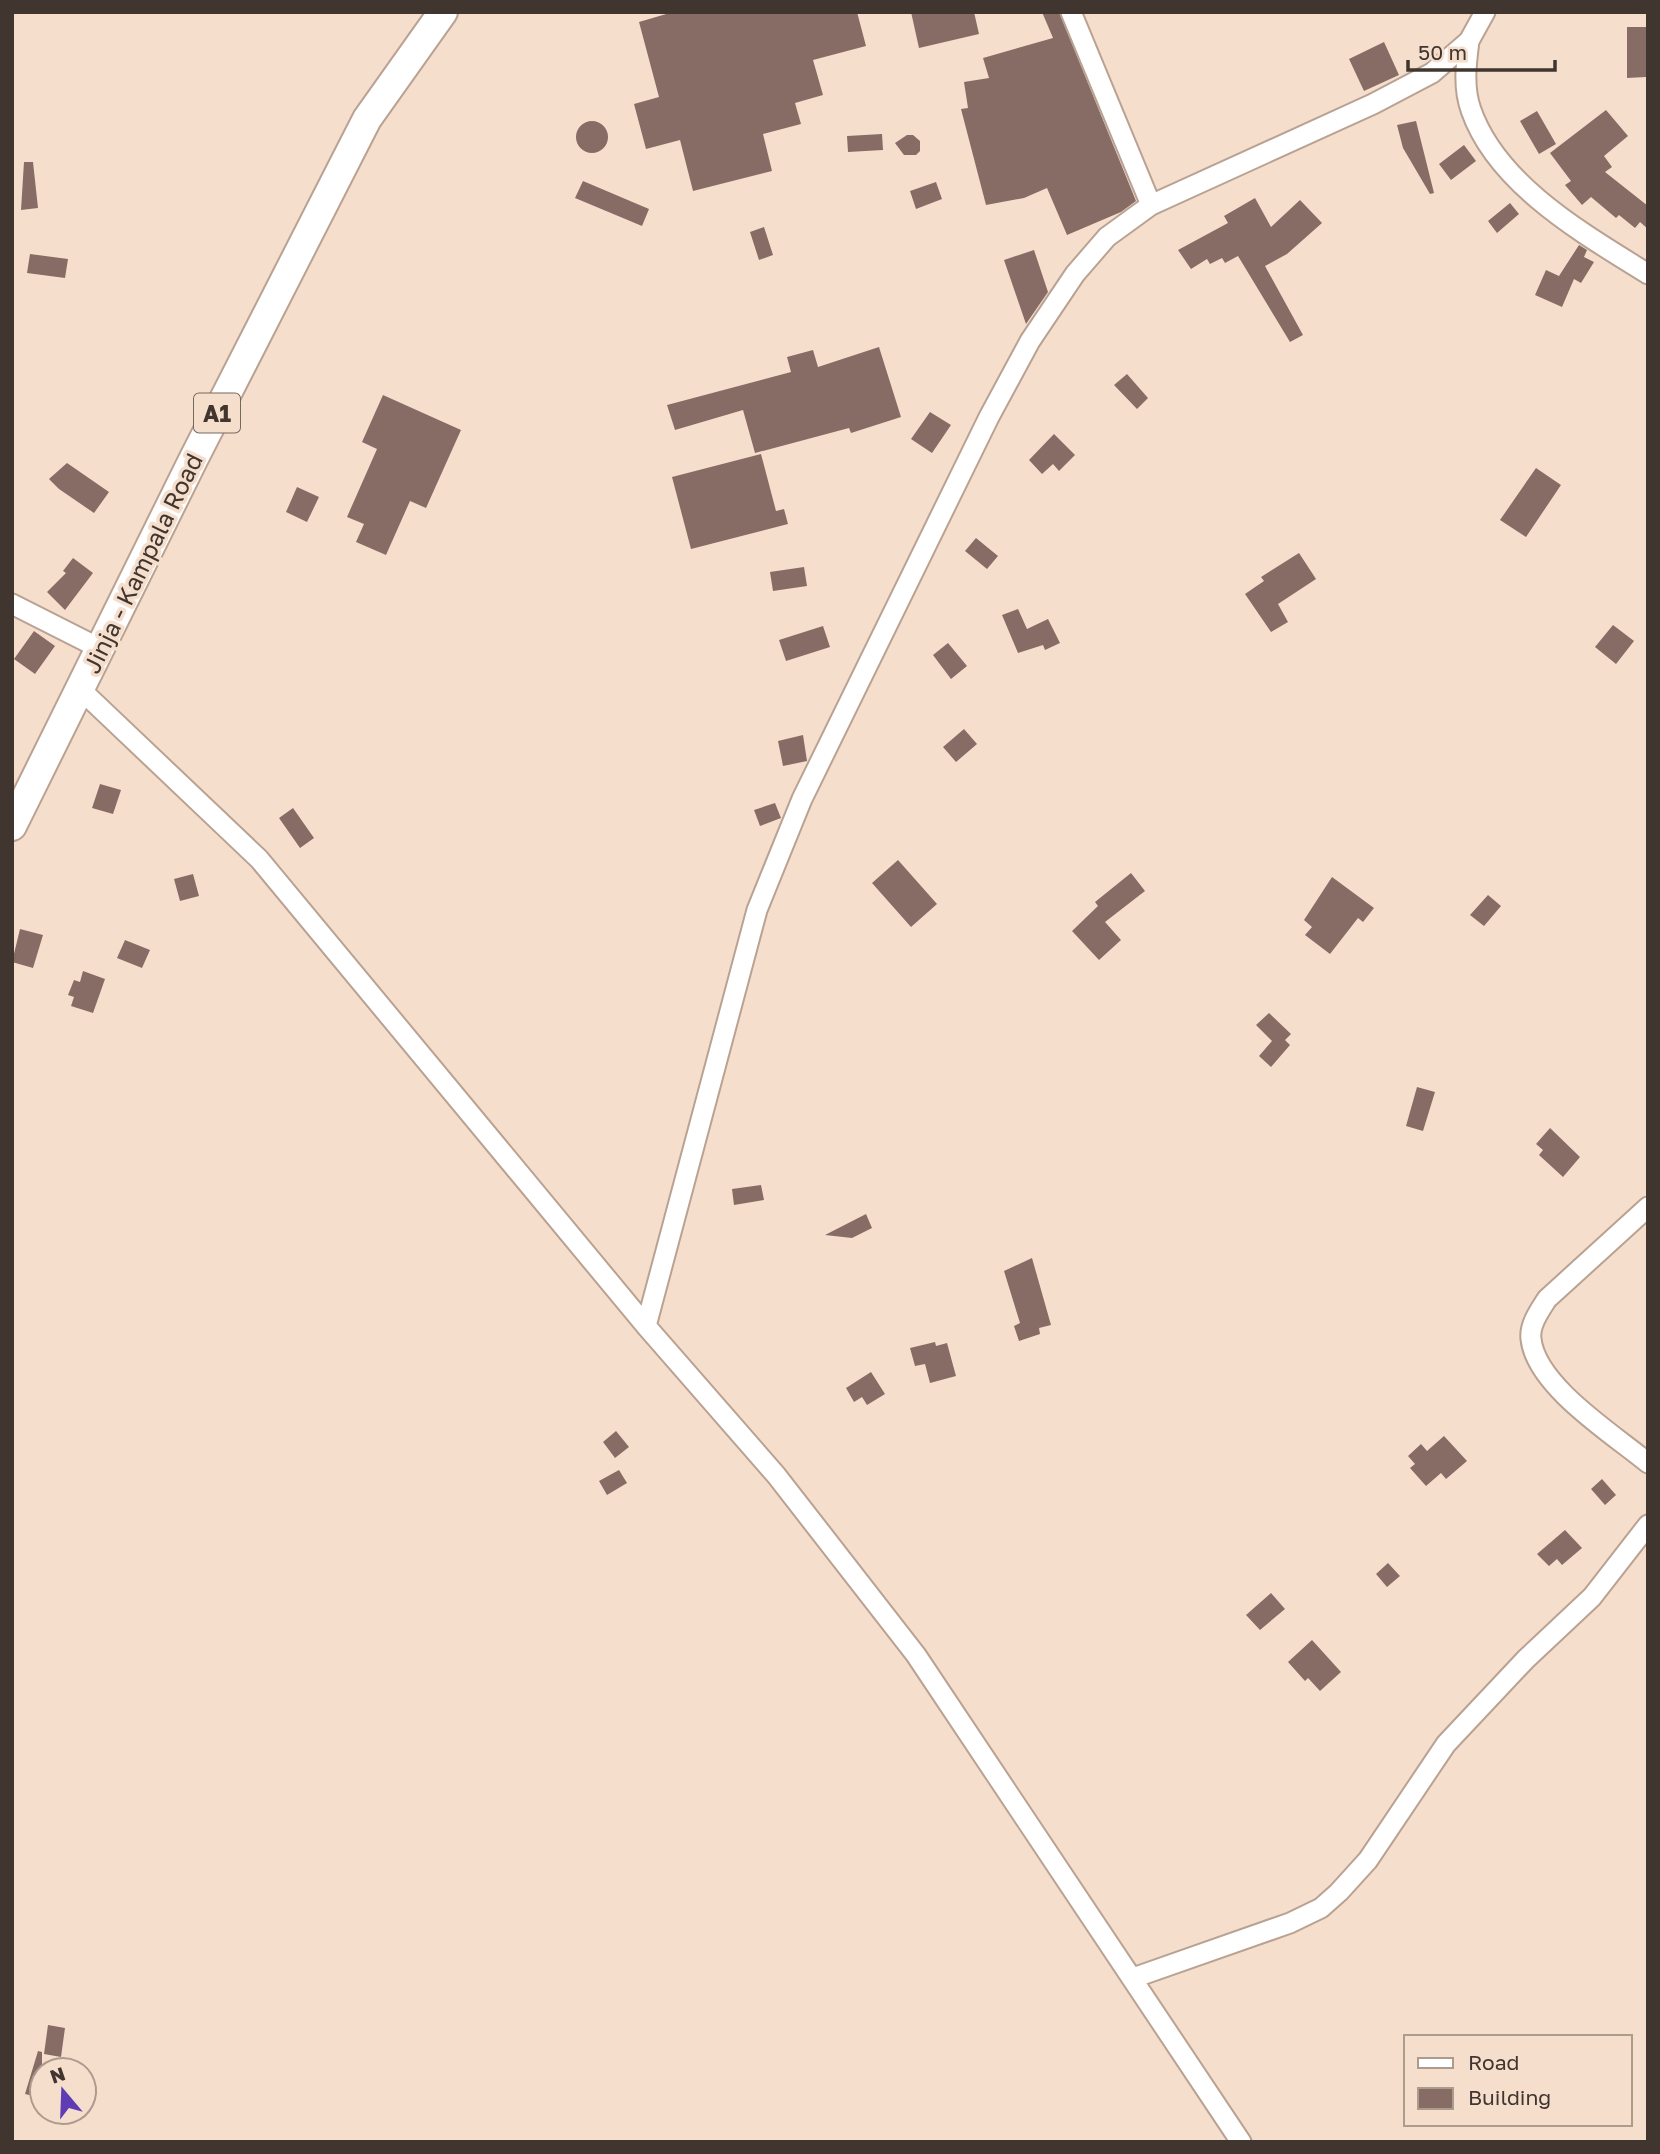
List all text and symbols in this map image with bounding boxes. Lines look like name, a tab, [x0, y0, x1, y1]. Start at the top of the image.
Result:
scale bar	[1408, 28, 1555, 72]
text: 50 m	[1418, 39, 1467, 65]
road number: A1	[194, 394, 240, 432]
street label: Jinja - Kampala Road	[76, 448, 208, 678]
legend	[1404, 2035, 1632, 2126]
text: Road	[1468, 2049, 1519, 2075]
north arrow	[28, 2056, 98, 2126]
text: N	[47, 2061, 68, 2088]
text: Building	[1468, 2084, 1551, 2110]

